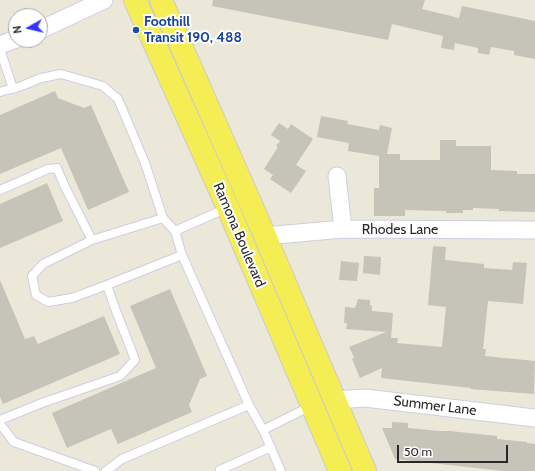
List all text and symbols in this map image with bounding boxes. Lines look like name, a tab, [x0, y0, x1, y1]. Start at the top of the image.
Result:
north arrow	[8, 8, 48, 48]
place label: Foothill Transit 190, 488	[144, 14, 242, 46]
text: N	[10, 25, 25, 34]
marker: Foothill Transit 190, 488	[131, 25, 141, 35]
street label: Ramona Boulevard	[209, 180, 269, 290]
street label: Rhodes Lane	[362, 222, 438, 238]
street label: Summer Lane	[393, 393, 477, 419]
scale bar	[399, 437, 510, 463]
text: 50 m	[404, 444, 432, 459]

